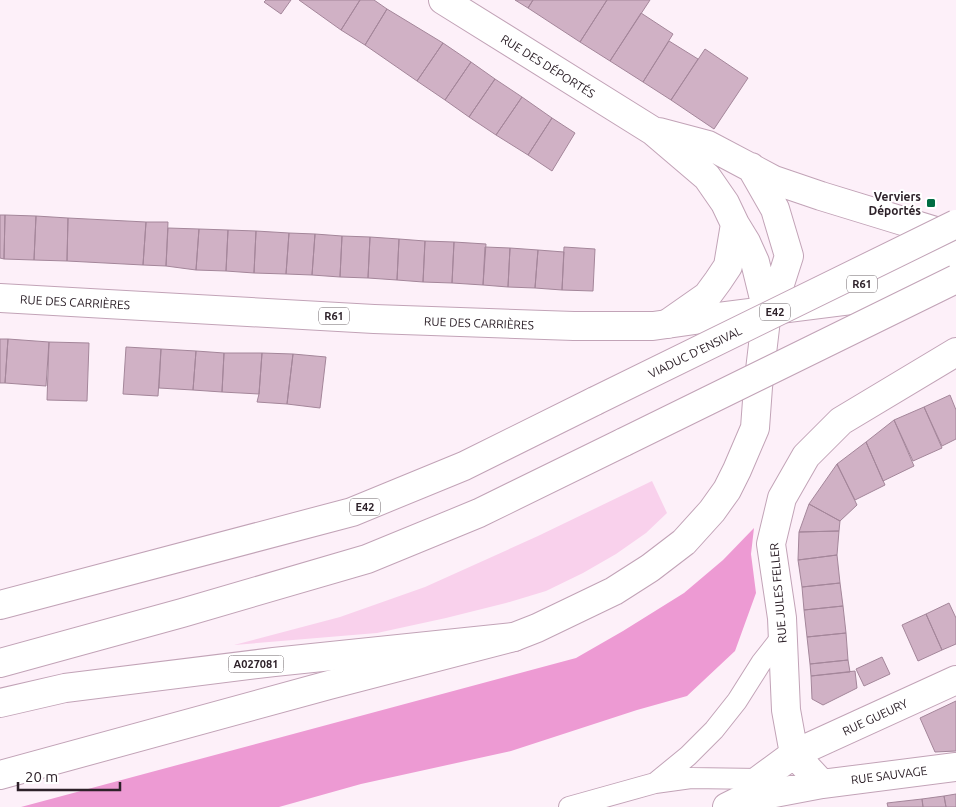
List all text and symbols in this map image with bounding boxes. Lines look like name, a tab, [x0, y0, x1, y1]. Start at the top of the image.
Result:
street label: RUE DES DÉPORTÉS	[499, 32, 597, 100]
place label: Verviers Déportés	[868, 190, 921, 217]
marker: Verviers Déportés	[925, 197, 937, 209]
road number: R61	[847, 276, 877, 292]
street label: RUE DES CARRIÈRES	[20, 293, 130, 311]
road number: E42	[760, 304, 790, 320]
road number: R61	[319, 308, 349, 324]
street label: RUE DES CARRIÈRES	[424, 315, 534, 331]
street label: VIADUC D’ENSIVAL	[646, 324, 744, 380]
road number: E42	[350, 498, 380, 516]
street label: RUE JULES FELLER	[767, 542, 789, 644]
road number: A027081	[228, 656, 284, 672]
street label: RUE GUEURY	[840, 696, 910, 738]
scale bar	[18, 760, 120, 792]
street label: RUE SAUVAGE	[850, 764, 928, 786]
text: 20 m	[25, 768, 58, 785]

